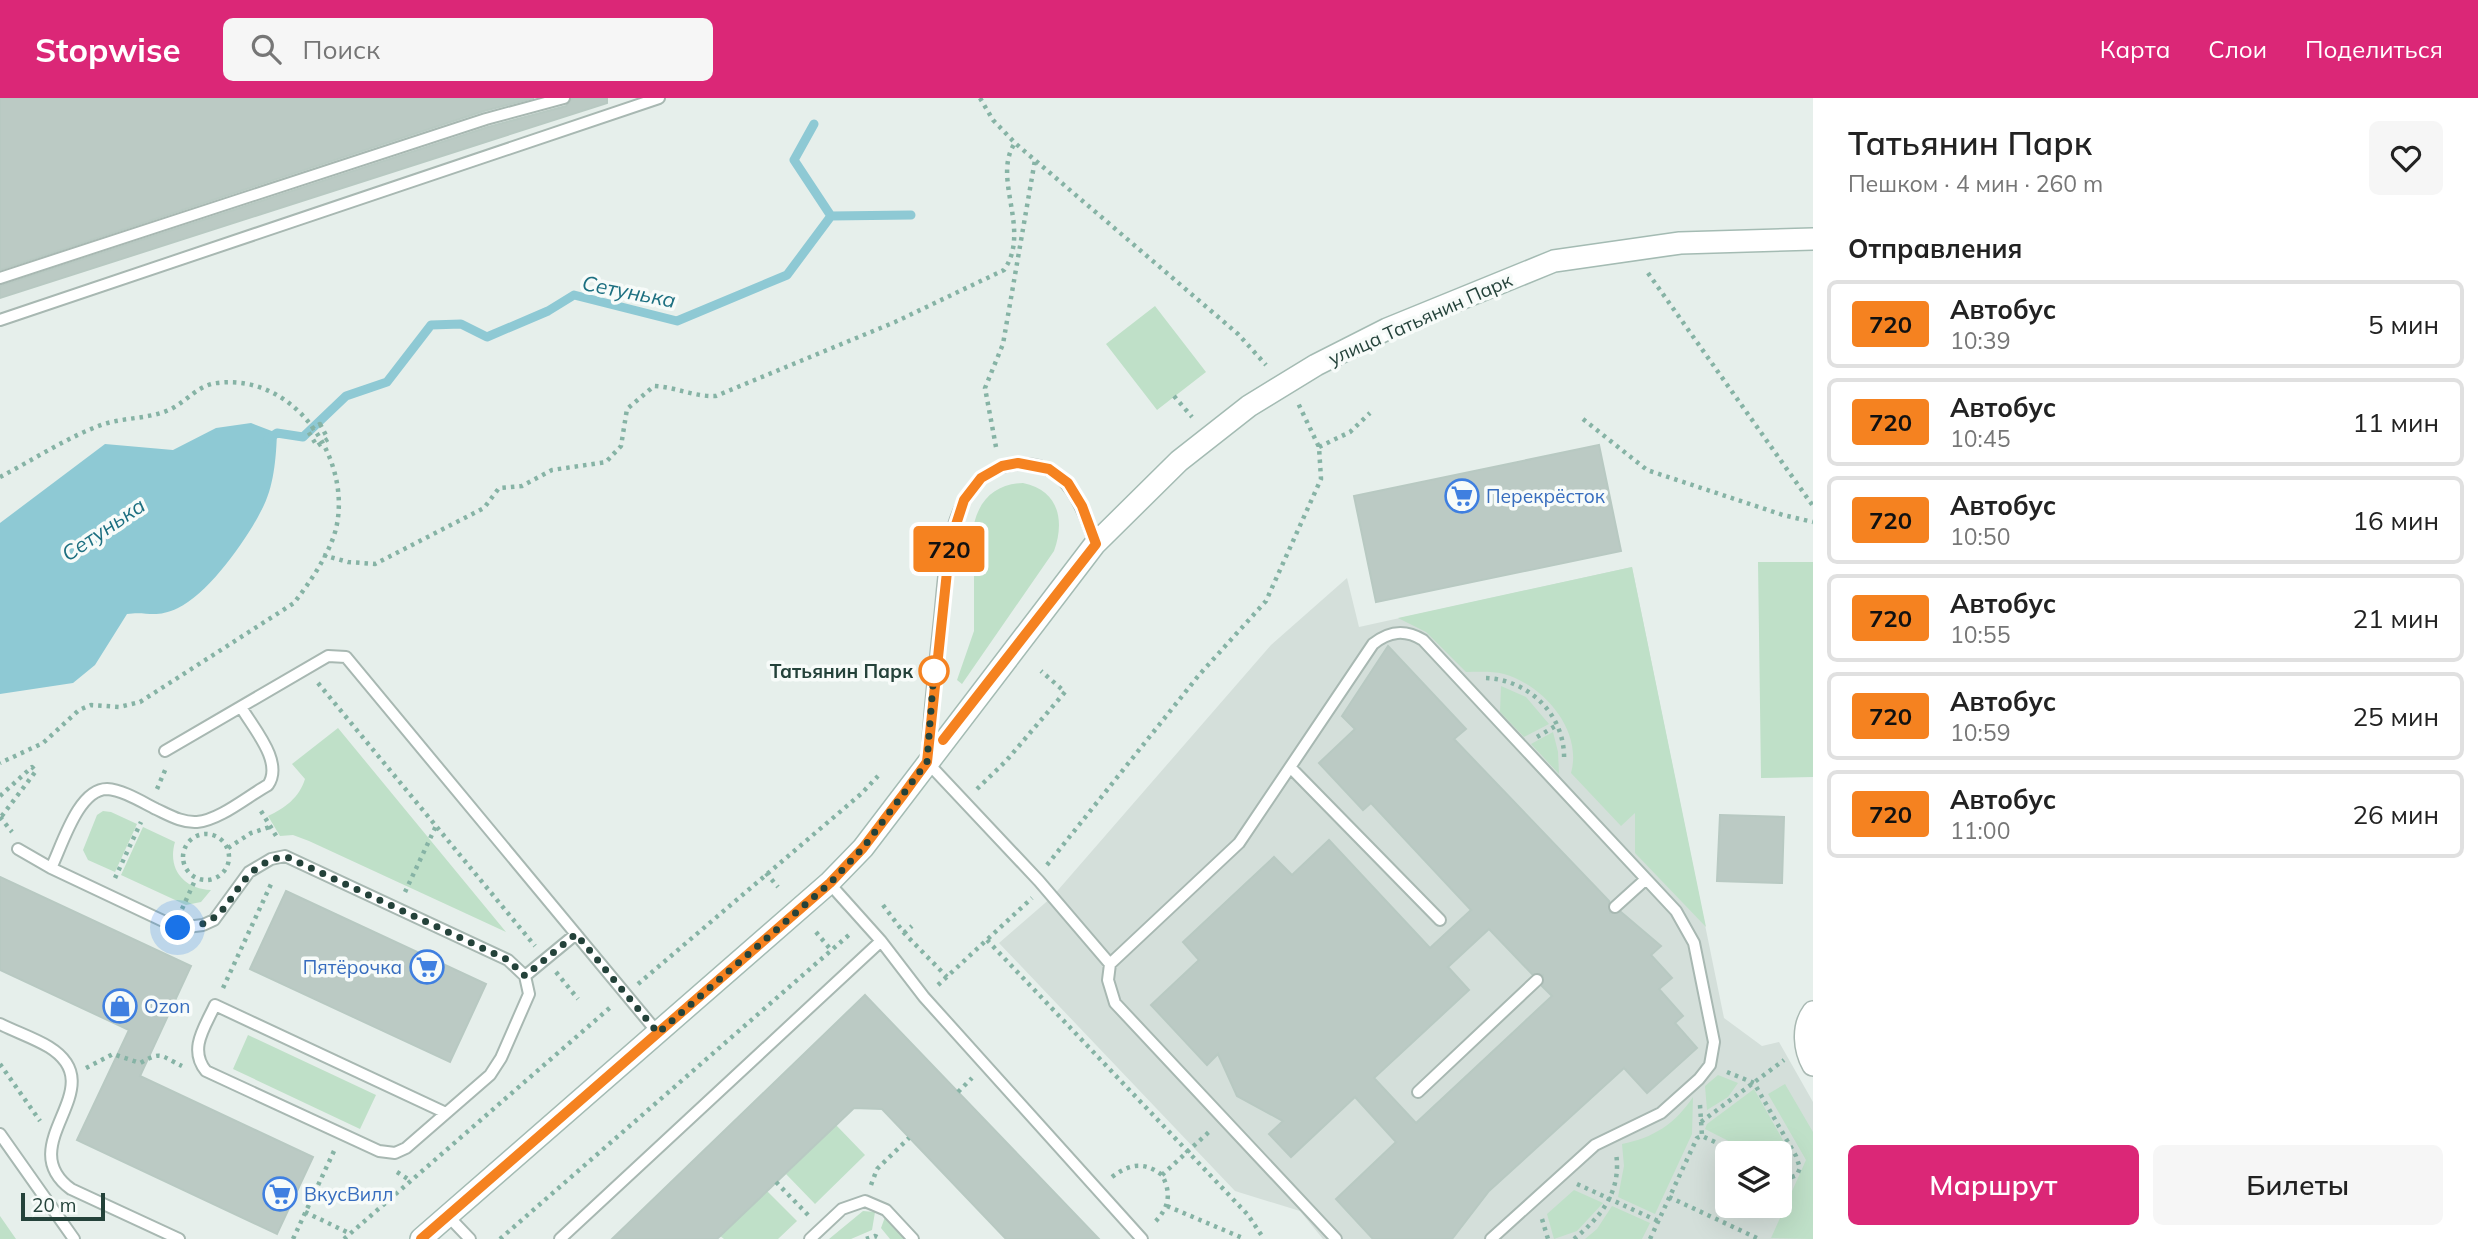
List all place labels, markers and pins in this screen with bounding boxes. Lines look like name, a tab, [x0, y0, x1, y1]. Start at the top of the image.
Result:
supermarket icon: Перекрёсток	[1443, 477, 1481, 515]
place label: Перекрёсток	[1486, 484, 1606, 508]
marker: Татьянин Парк	[919, 656, 949, 686]
place label: Татьянин Парк	[770, 659, 913, 683]
supermarket icon: Пятёрочка	[408, 948, 446, 986]
place label: Пятёрочка	[303, 955, 402, 979]
shop icon: Ozon	[101, 987, 139, 1025]
place label: Ozon	[144, 994, 190, 1018]
supermarket icon: ВкусВилл	[261, 1175, 299, 1213]
place label: ВкусВилл	[304, 1182, 393, 1206]

